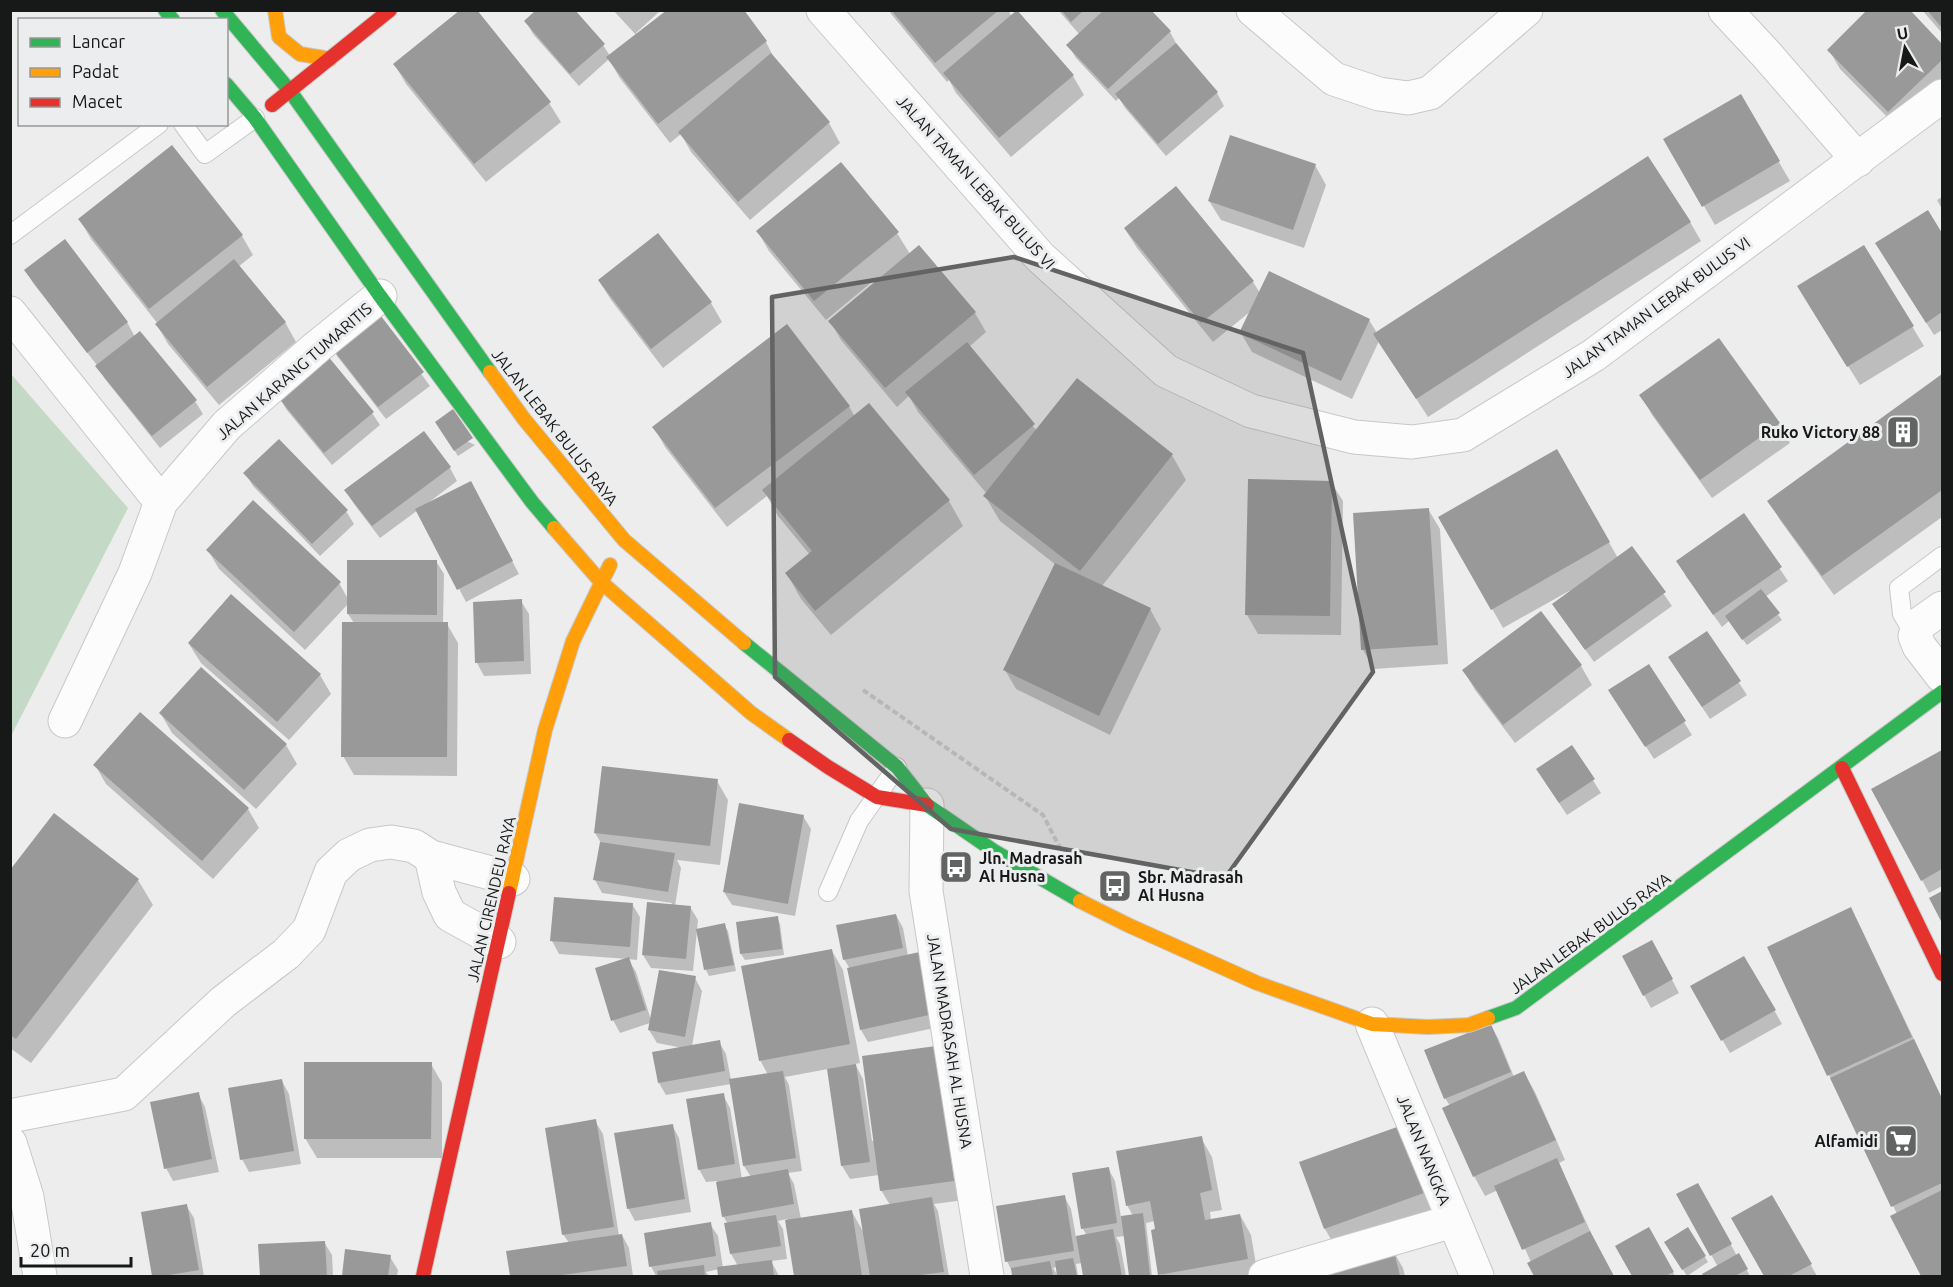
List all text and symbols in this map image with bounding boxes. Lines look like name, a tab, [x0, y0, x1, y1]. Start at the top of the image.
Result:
legend	[18, 18, 228, 126]
north arrow	[1875, 18, 1935, 78]
text: U	[1895, 23, 1909, 43]
text: Lancar	[72, 31, 125, 51]
text: Padat	[72, 61, 119, 81]
text: Macet	[72, 91, 122, 111]
street label: JALAN TAMAN LEBAK BULUS VI	[893, 91, 1059, 273]
street label: JALAN TAMAN LEBAK BULUS VI	[1559, 233, 1753, 381]
street label: JALAN KARANG TUMARITIS	[213, 299, 375, 443]
street label: JALAN LEBAK BULUS RAYA	[488, 345, 622, 509]
building icon: Ruko Victory 88	[1885, 414, 1921, 450]
place label: Ruko Victory 88	[1761, 423, 1880, 441]
street label: JALAN CIRENDEU RAYA	[463, 814, 519, 984]
bus stop icon: Jln. Madrasah Al Husna	[938, 849, 974, 885]
place label: Jln. Madrasah Al Husna	[979, 849, 1083, 885]
bus stop icon: Sbr. Madrasah Al Husna	[1097, 868, 1133, 904]
place label: Sbr. Madrasah Al Husna	[1138, 868, 1243, 904]
street label: JALAN LEBAK BULUS RAYA	[1506, 868, 1674, 997]
street label: JALAN MADRASAH AL HUSNA	[924, 932, 976, 1150]
street label: JALAN NANGKA	[1394, 1092, 1454, 1208]
supermarket icon: Alfamidi	[1883, 1123, 1919, 1159]
place label: Alfamidi	[1814, 1132, 1878, 1150]
scale bar	[21, 1230, 130, 1268]
text: 20 m	[30, 1240, 70, 1260]

